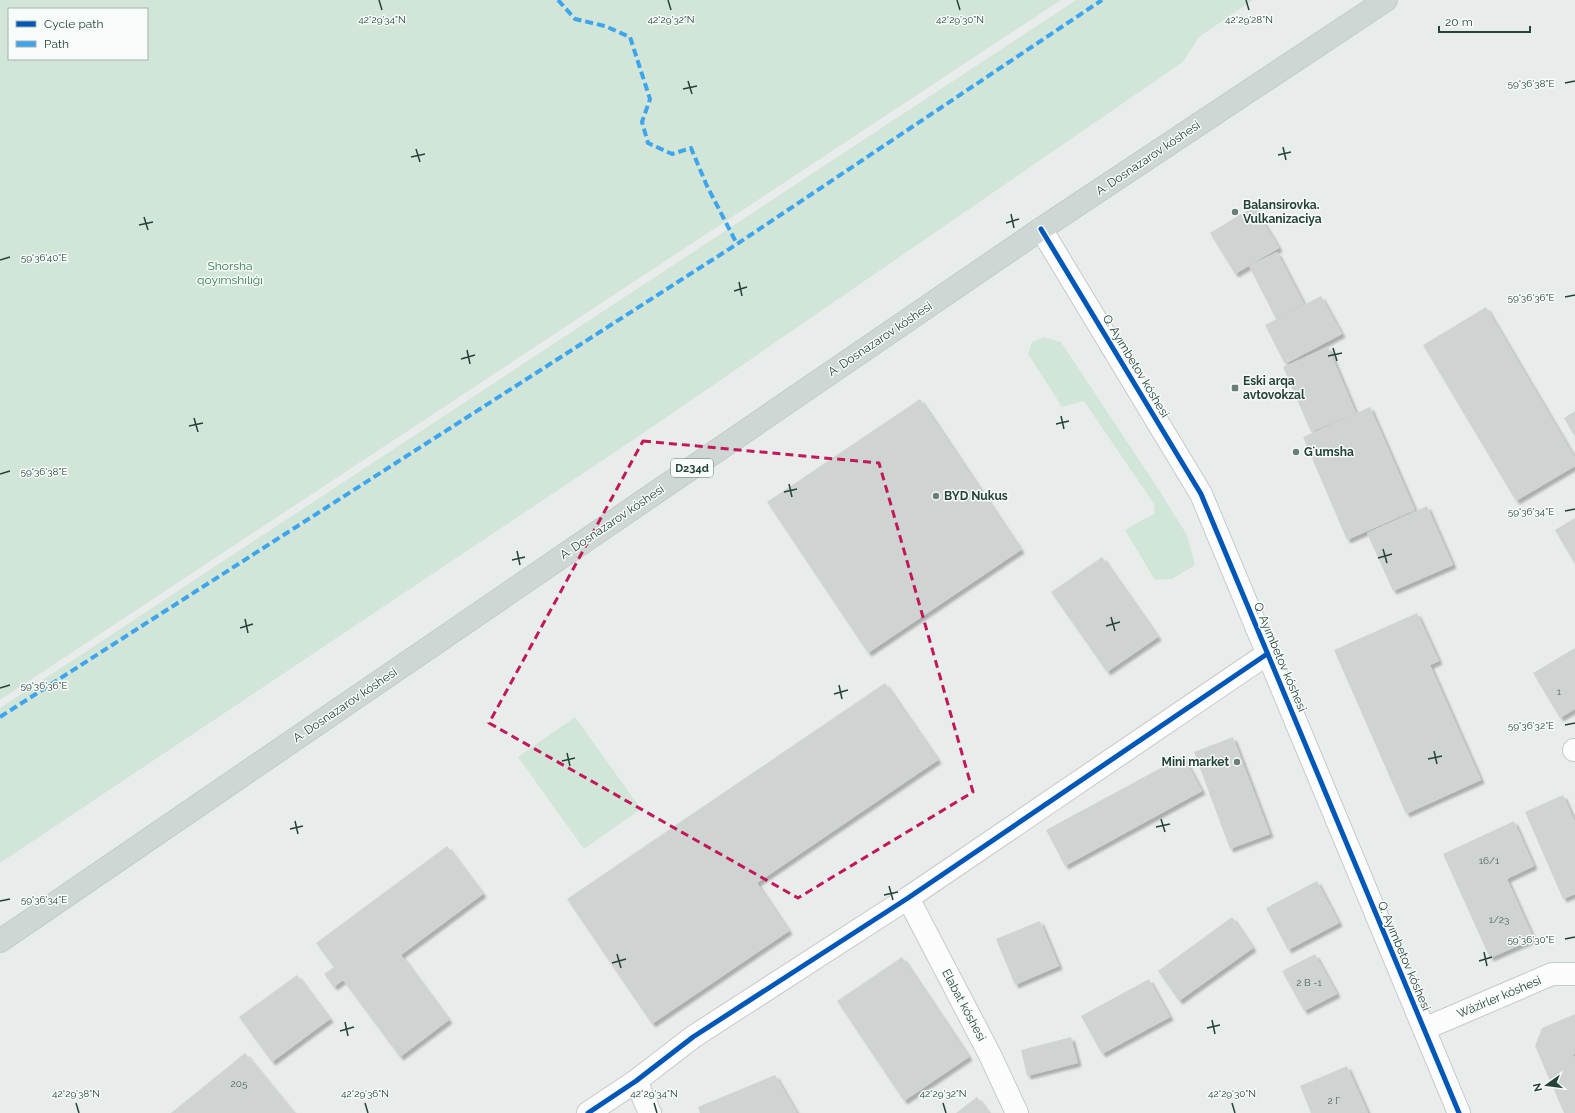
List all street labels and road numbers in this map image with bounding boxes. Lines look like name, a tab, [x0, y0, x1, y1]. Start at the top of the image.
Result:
street label: A. Dosnazarov kóshesi	[1093, 118, 1203, 198]
street label: A. Dosnazarov kóshesi	[825, 299, 935, 379]
street label: Q. Ayımbetov kóshesi	[1100, 312, 1172, 420]
road number: D234d	[671, 459, 713, 477]
street label: A. Dosnazarov kóshesi	[557, 482, 667, 562]
street label: Q. Ayımbetov kóshesi	[1251, 600, 1309, 714]
street label: A. Dosnazarov kóshesi	[290, 665, 400, 745]
street label: Q. Ayımbetov kóshesi	[1375, 899, 1433, 1013]
street label: Elabat kóshesi	[939, 967, 989, 1043]
street label: Wázirler kóshesi	[1455, 973, 1543, 1021]

